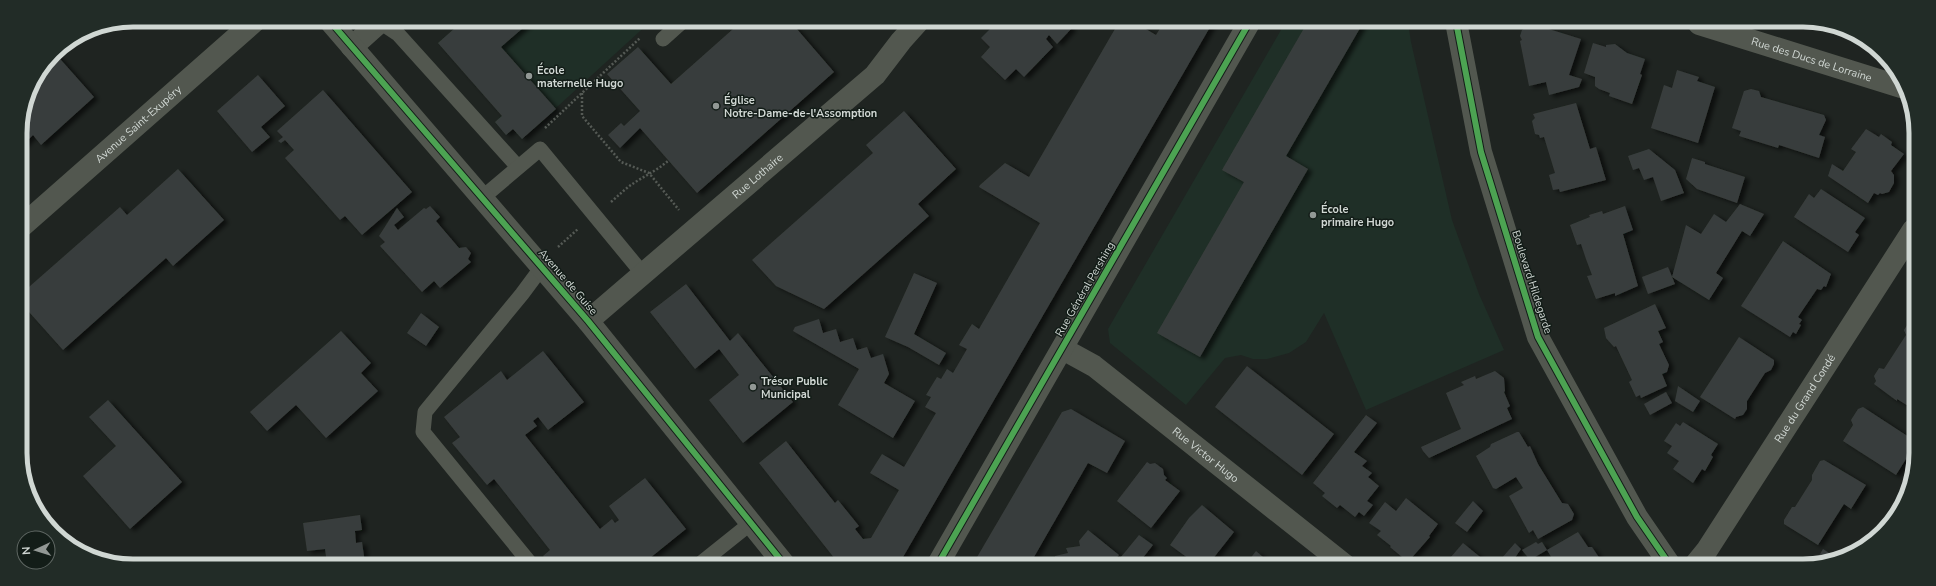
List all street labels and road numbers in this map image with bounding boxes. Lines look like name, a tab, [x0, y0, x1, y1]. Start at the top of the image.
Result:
street label: Rue des Ducs de Lorraine	[1749, 33, 1874, 85]
street label: Avenue Saint-Exupéry	[92, 81, 185, 166]
street label: Rue Lothaire	[729, 150, 786, 202]
street label: Boulevard Hildegarde	[1508, 228, 1556, 336]
street label: Rue Général Pershing	[1052, 239, 1118, 339]
street label: Avenue de Guise	[535, 246, 601, 318]
street label: Rue du Grand Condé	[1771, 351, 1839, 446]
street label: Rue Victor Hugo	[1169, 423, 1242, 486]

